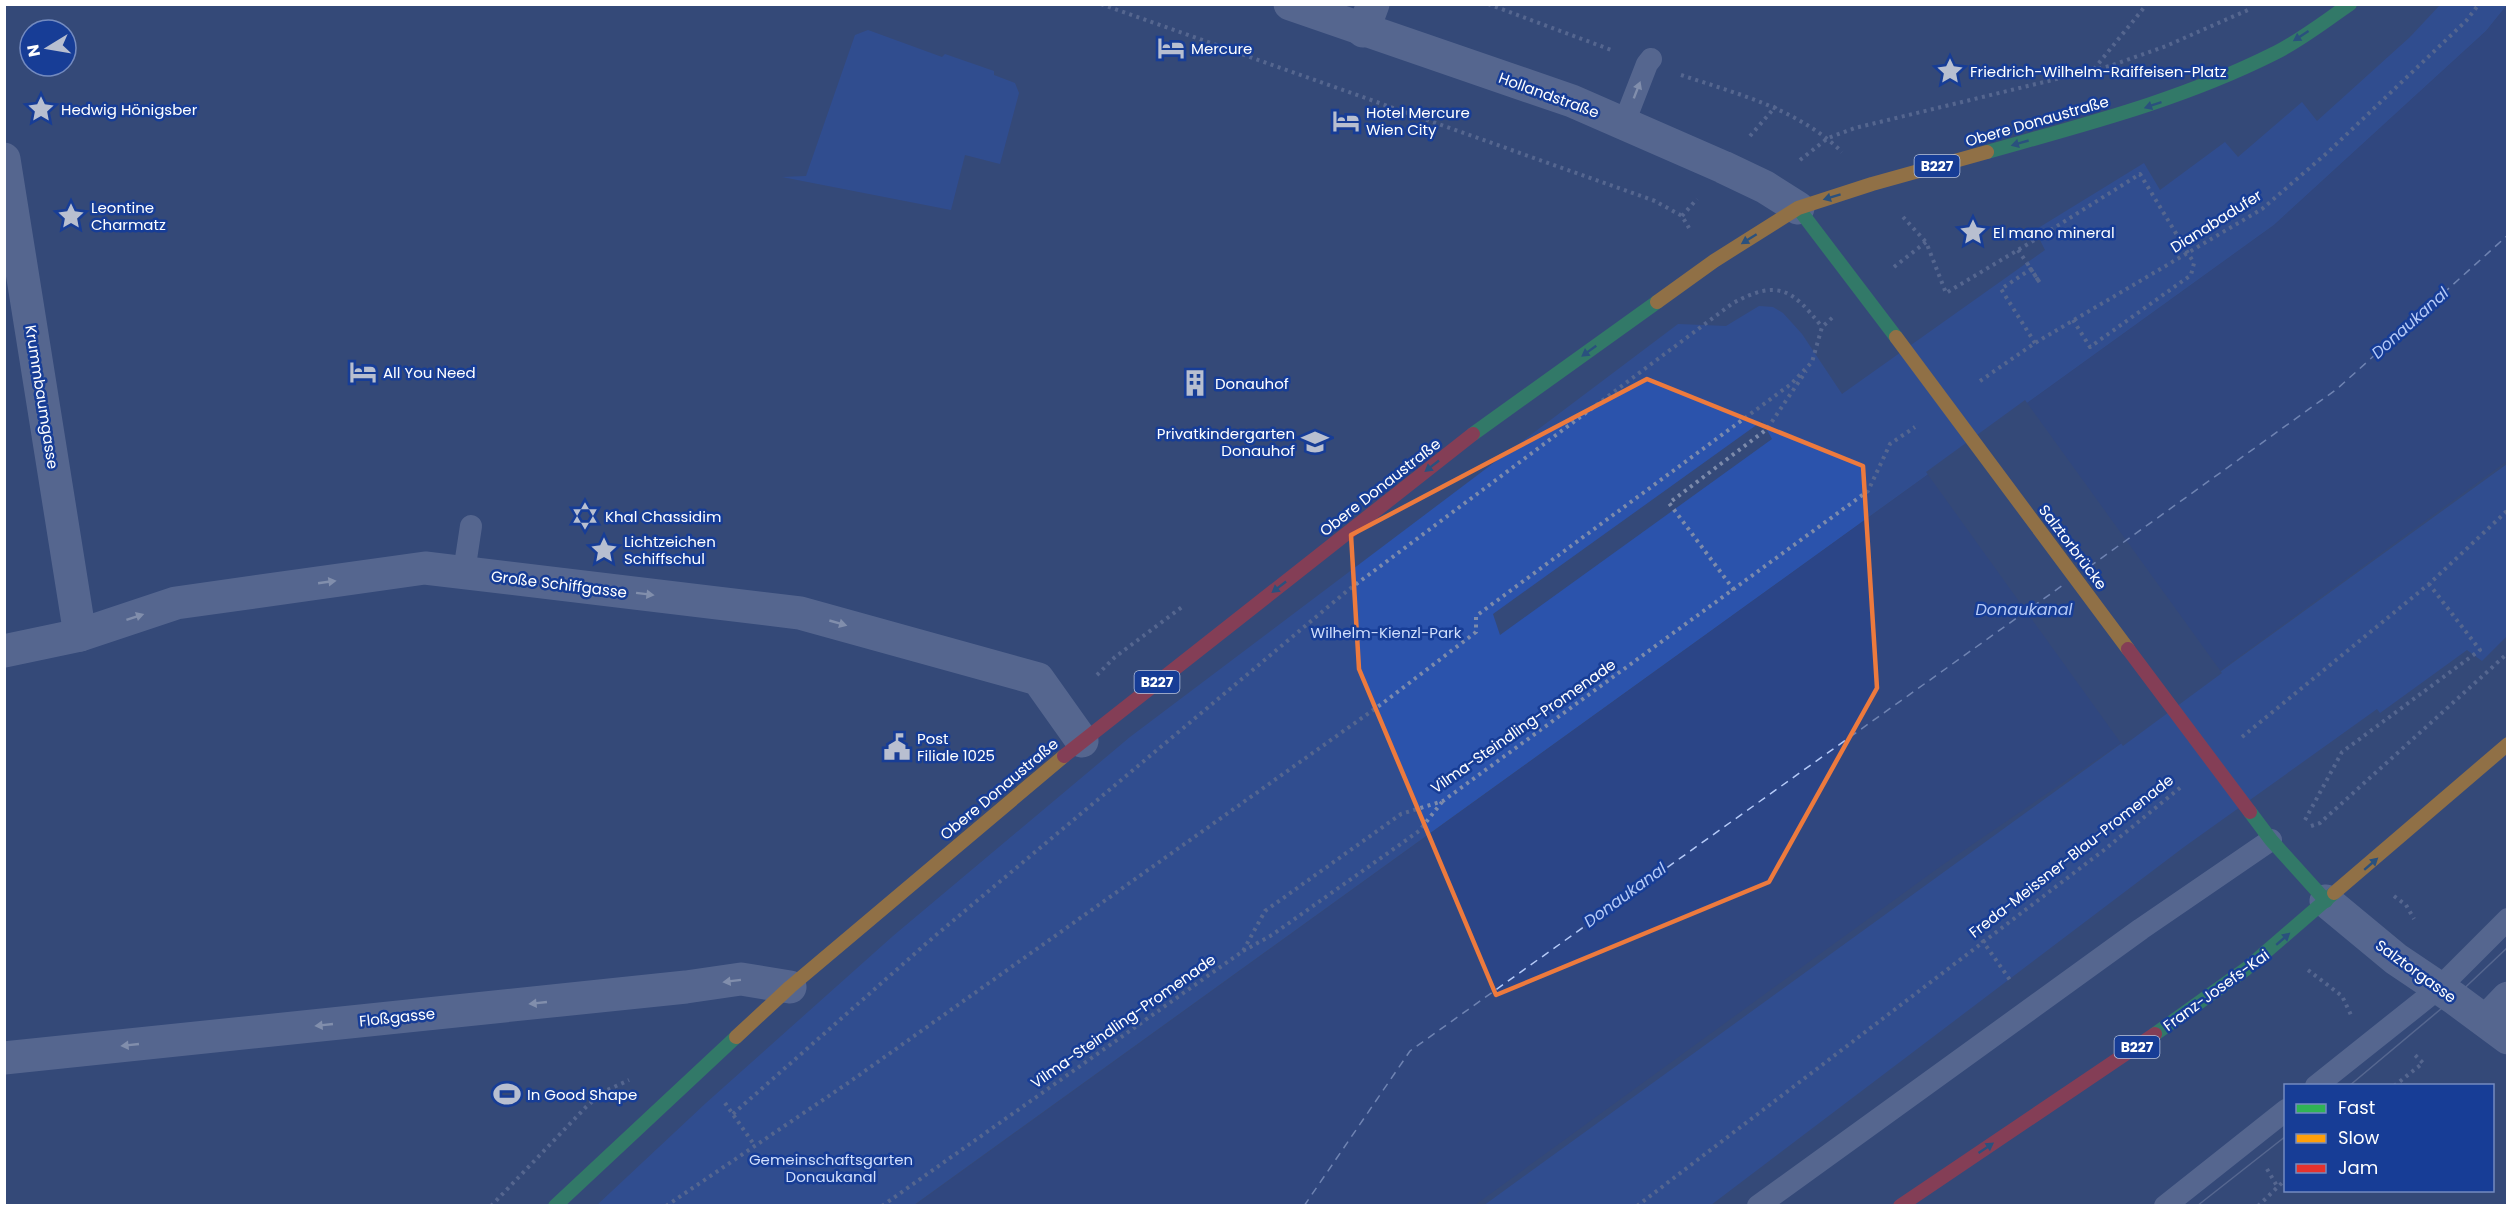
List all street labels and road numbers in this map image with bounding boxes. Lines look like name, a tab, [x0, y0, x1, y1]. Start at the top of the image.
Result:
street label: Hollandstraße	[1496, 67, 1602, 123]
street label: Obere Donaustraße	[1963, 90, 2111, 152]
road number: B227	[1914, 155, 1960, 177]
street label: Dianabadufer	[2166, 184, 2266, 257]
street label: Krummbaumgasse	[20, 323, 64, 471]
street label: Obere Donaustraße	[1315, 433, 1445, 541]
street label: Salztorbrücke	[2034, 500, 2112, 594]
street label: Große Schiffgasse	[490, 565, 628, 603]
street label: Vilma-Steindling-Promenade	[1426, 654, 1620, 798]
road number: B227	[1134, 671, 1180, 693]
street label: Obere Donaustraße	[935, 733, 1063, 845]
street label: Freda-Meissner-Blau-Promenade	[1964, 770, 2178, 942]
street label: Salztorgasse	[2371, 934, 2461, 1008]
street label: Franz-Josefs-Kai	[2159, 944, 2273, 1036]
street label: Vilma-Steindling-Promenade	[1026, 949, 1220, 1093]
street label: Floßgasse	[358, 1003, 436, 1031]
road number: B227	[2114, 1036, 2160, 1058]

